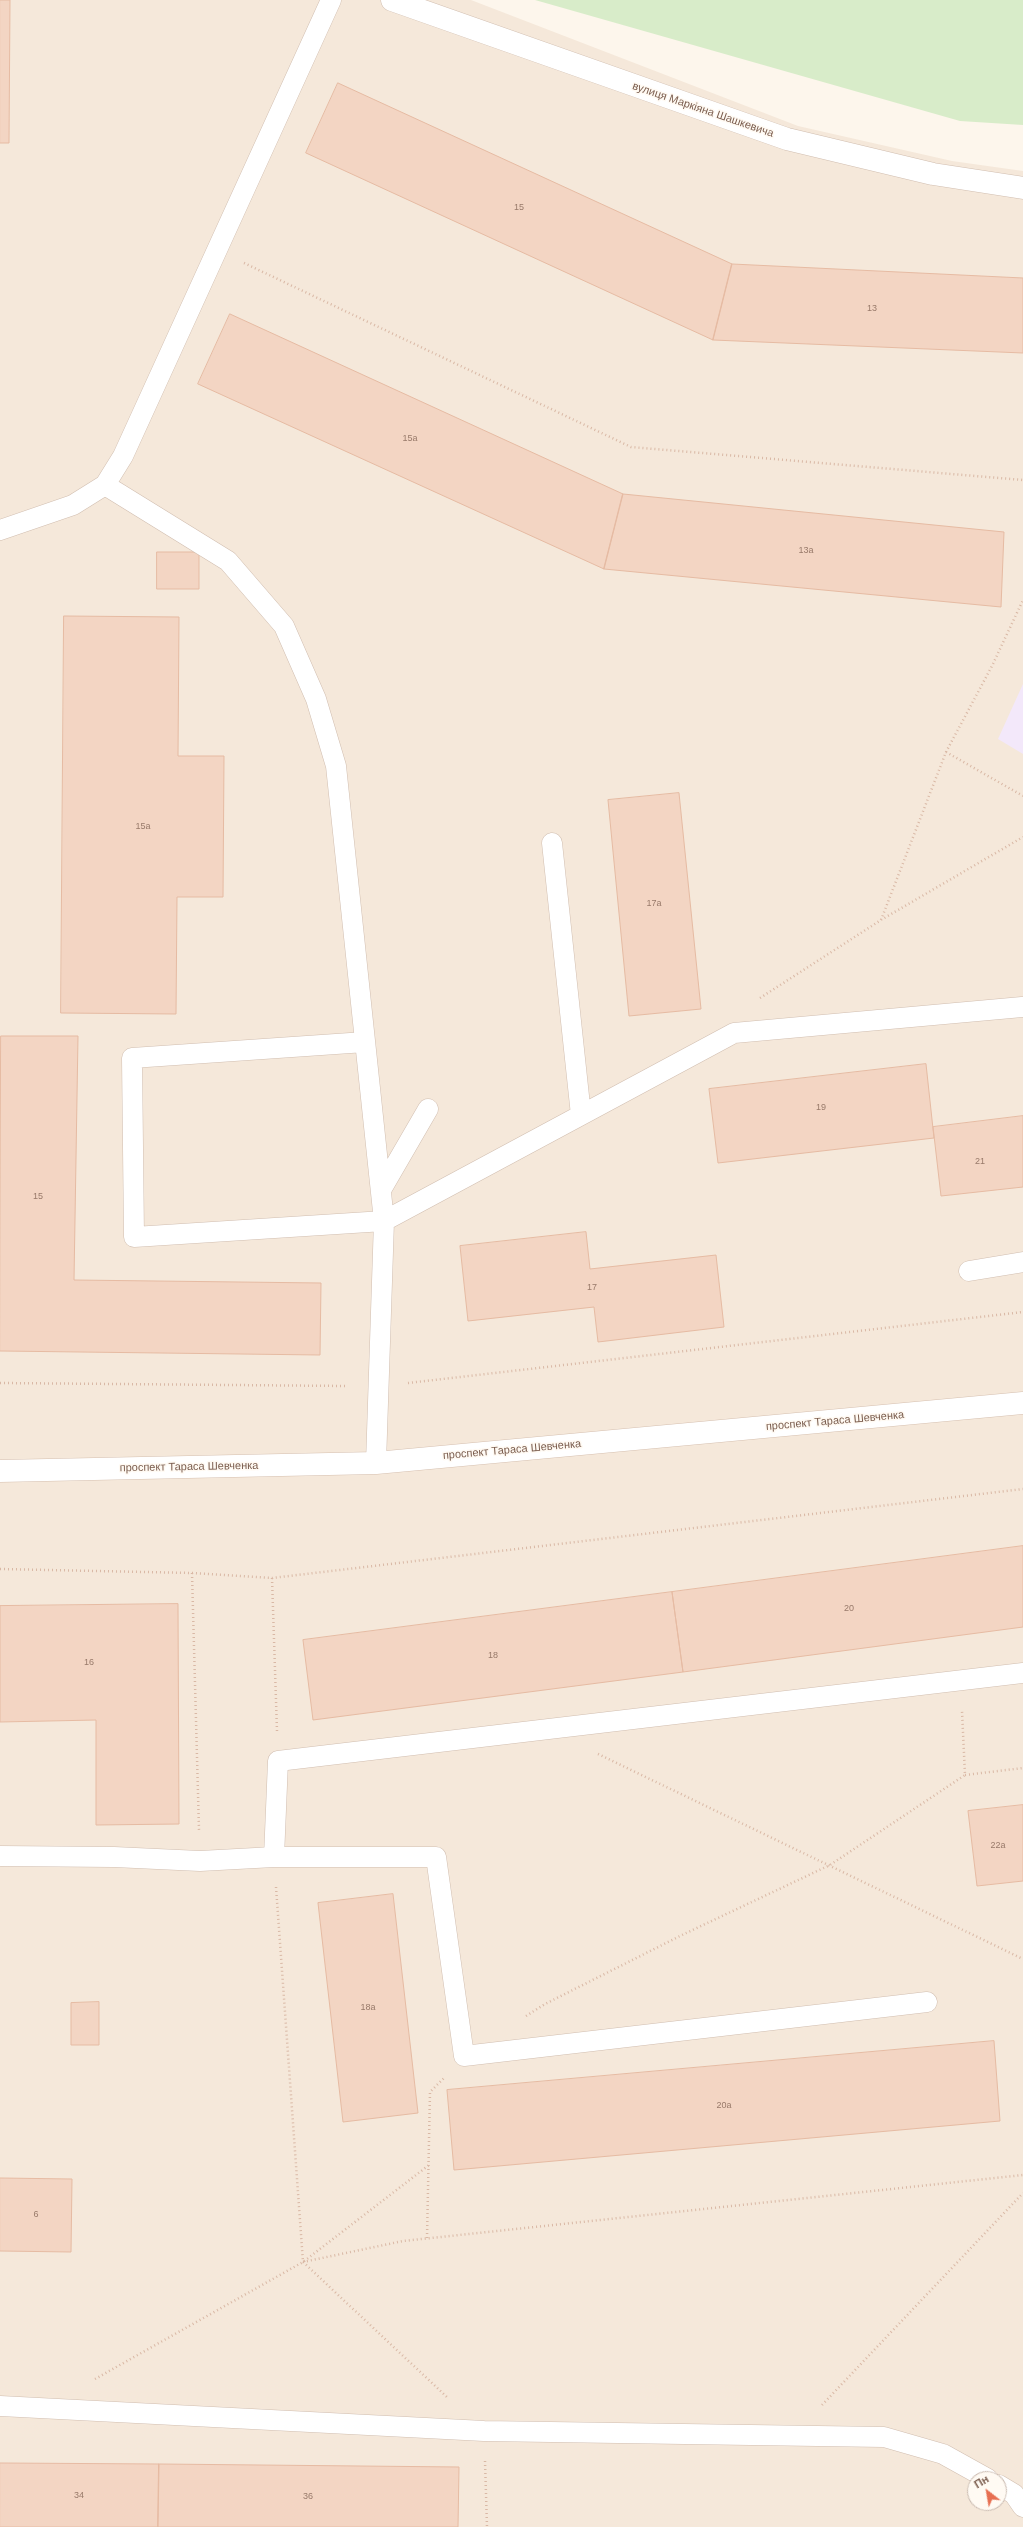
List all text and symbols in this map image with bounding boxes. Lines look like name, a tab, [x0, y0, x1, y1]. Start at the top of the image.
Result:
street label: вулиця Маркіяна Шашкевича	[631, 80, 775, 140]
house number: 15	[514, 203, 524, 213]
house number: 13	[867, 304, 877, 314]
house number: 15а	[402, 434, 418, 444]
house number: 13а	[798, 546, 814, 556]
house number: 15а	[135, 822, 151, 832]
house number: 17а	[646, 899, 662, 909]
house number: 19	[816, 1103, 826, 1113]
house number: 21	[975, 1157, 985, 1167]
house number: 15	[33, 1192, 43, 1202]
house number: 17	[587, 1283, 597, 1293]
street label: проспект Тараса Шевченка	[765, 1408, 905, 1434]
street label: проспект Тараса Шевченка	[442, 1437, 582, 1463]
street label: проспект Тараса Шевченка	[120, 1459, 258, 1475]
house number: 20	[844, 1604, 854, 1614]
house number: 18	[488, 1651, 498, 1661]
house number: 16	[84, 1658, 94, 1668]
house number: 22а	[990, 1841, 1006, 1851]
house number: 18а	[360, 2003, 376, 2013]
house number: 20а	[716, 2101, 732, 2111]
house number: 6	[33, 2210, 39, 2220]
north arrow	[967, 2471, 1007, 2511]
text: Пн	[972, 2473, 991, 2490]
house number: 34	[74, 2491, 84, 2501]
house number: 36	[303, 2492, 313, 2502]

